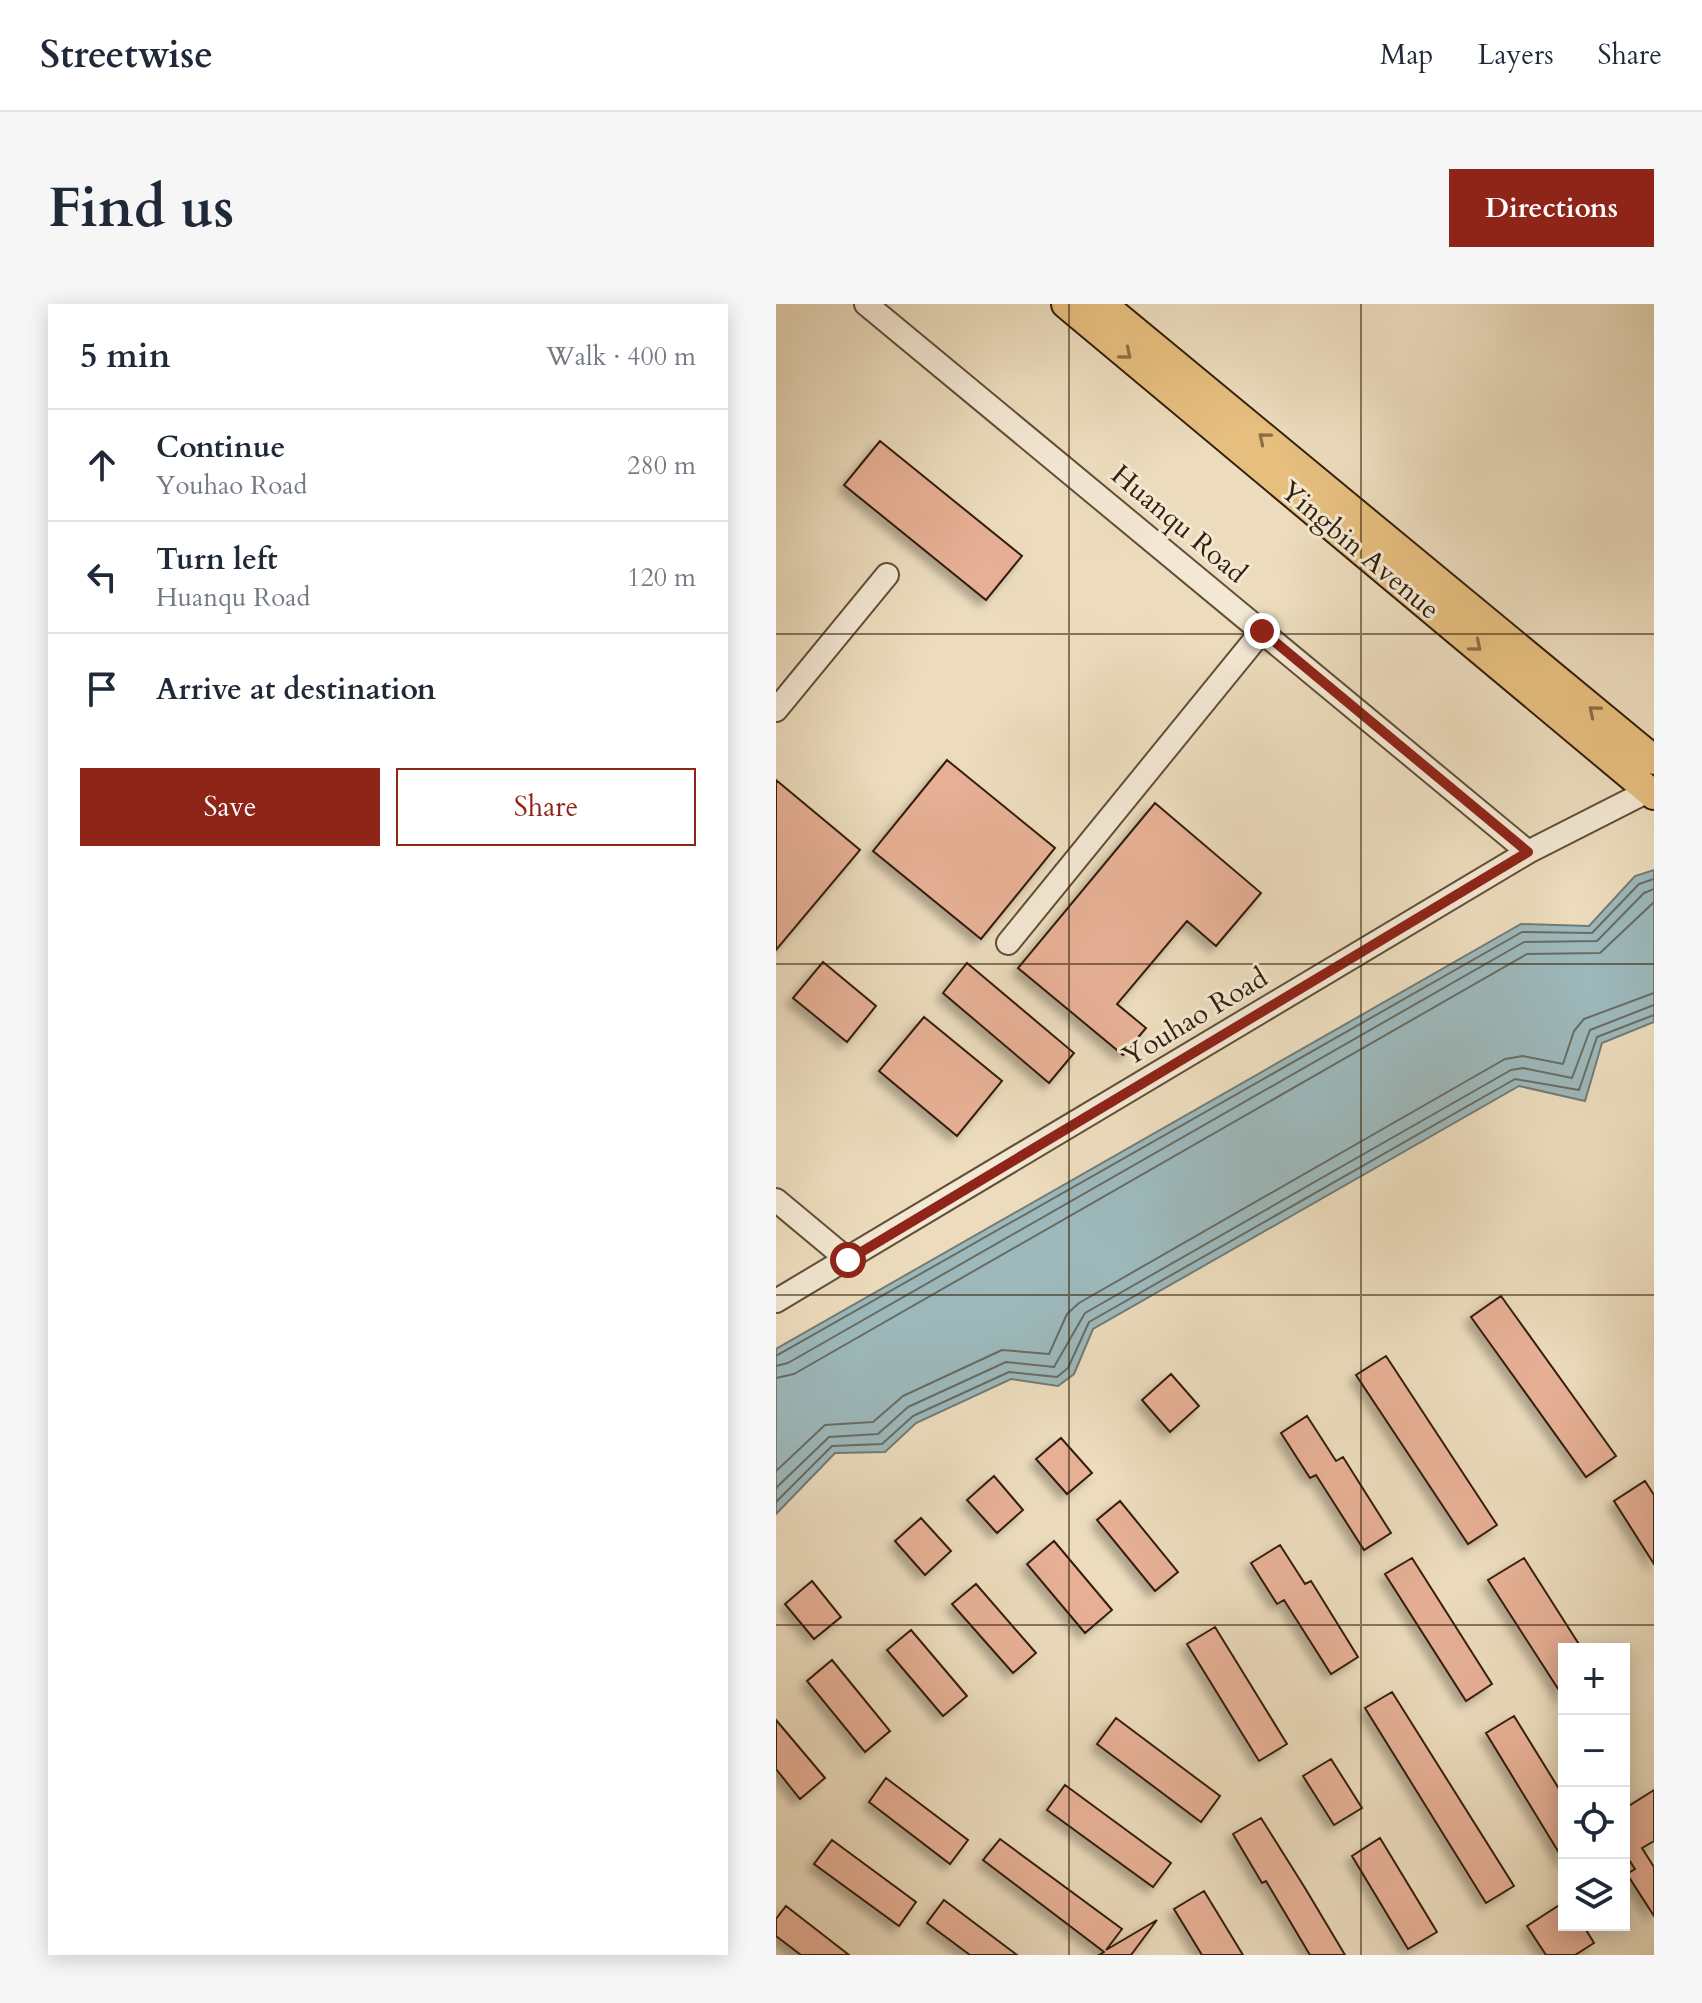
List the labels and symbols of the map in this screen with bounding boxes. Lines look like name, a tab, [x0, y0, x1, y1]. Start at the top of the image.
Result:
one-way arrow	[1116, 344, 1131, 359]
one-way arrow	[1259, 433, 1273, 448]
street label: Huanqu Road	[1103, 456, 1255, 592]
street label: Yingbin Avenue	[1272, 472, 1448, 628]
route end	[1244, 613, 1280, 649]
one-way arrow	[1466, 636, 1481, 651]
one-way arrow	[1589, 706, 1603, 721]
street label: Youhao Road	[1115, 959, 1275, 1075]
route start	[830, 1242, 866, 1278]

